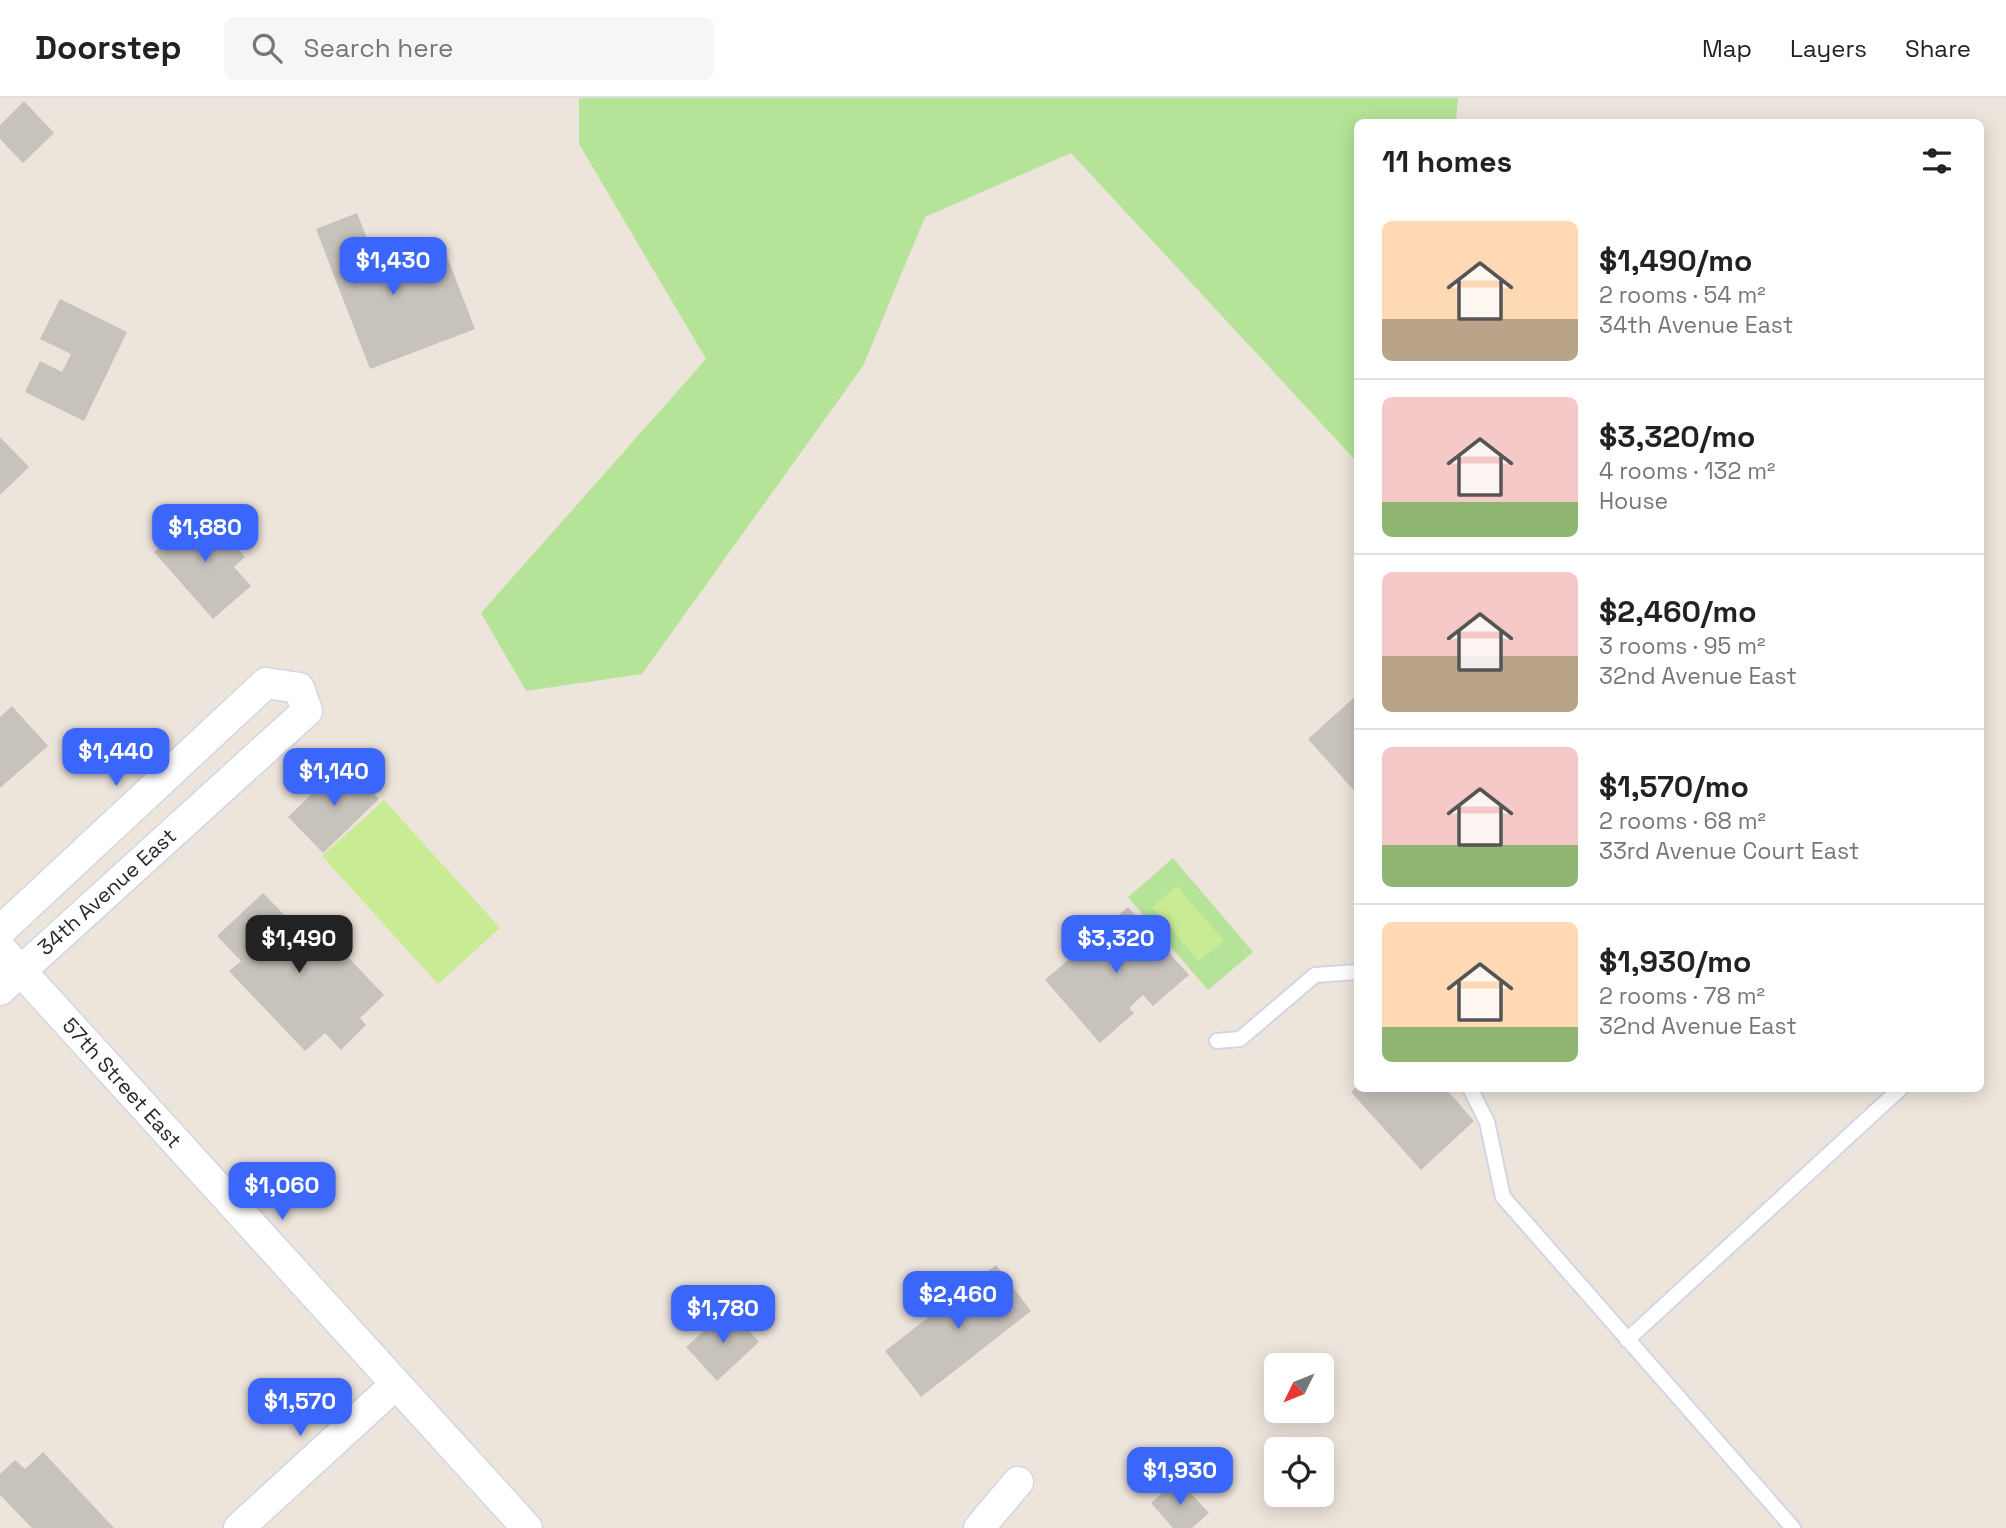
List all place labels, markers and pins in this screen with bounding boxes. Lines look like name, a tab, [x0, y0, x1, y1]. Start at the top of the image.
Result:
pin: $1,430	[336, 238, 450, 297]
pin: $1,880	[148, 504, 262, 564]
pin: $1,440	[59, 728, 173, 788]
pin: $1,140	[277, 748, 391, 808]
pin: $1,490	[242, 916, 356, 975]
pin: $3,320	[1059, 916, 1173, 975]
pin: $1,060	[225, 1162, 339, 1222]
pin: $2,460	[901, 1272, 1015, 1331]
pin: $1,780	[666, 1286, 780, 1345]
pin: $1,570	[243, 1378, 357, 1438]
pin: $1,930	[1123, 1448, 1237, 1507]

